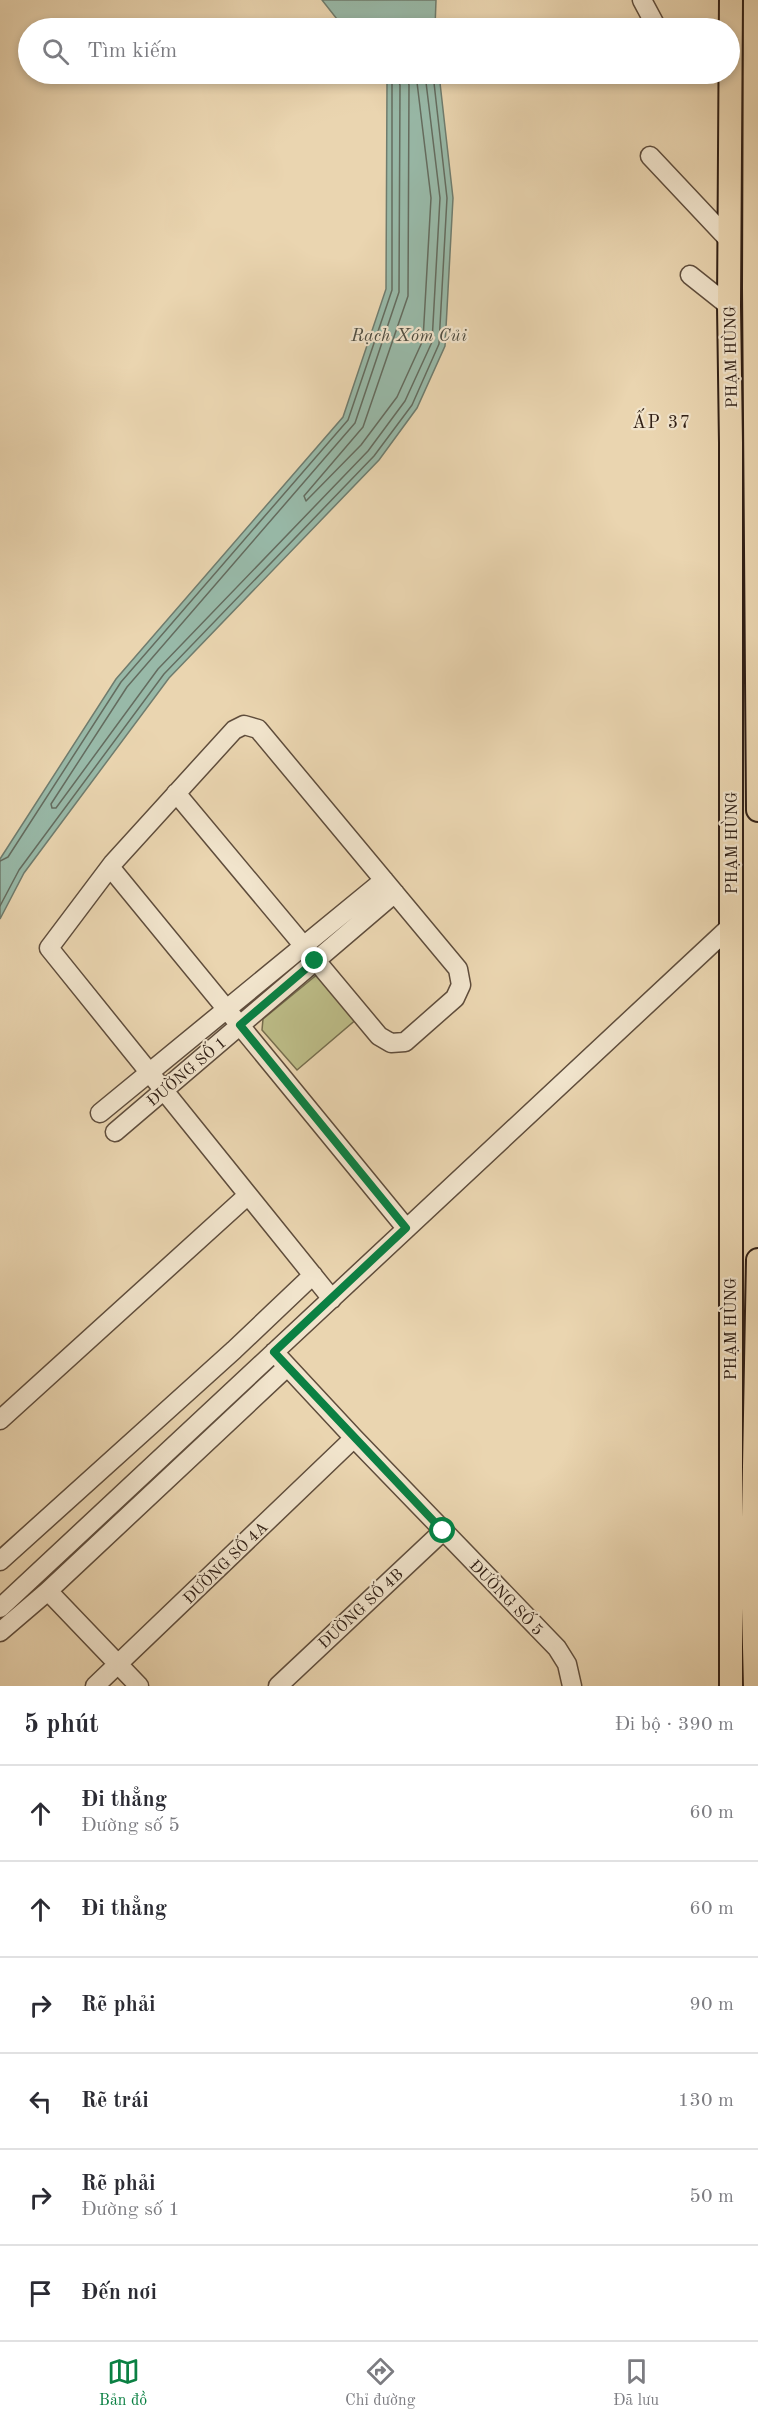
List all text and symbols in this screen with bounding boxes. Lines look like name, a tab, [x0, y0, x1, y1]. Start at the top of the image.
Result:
search box	[18, 18, 740, 84]
icon: search	[39, 35, 72, 68]
text: Tìm kiếm	[87, 40, 177, 62]
street label: PHẠM HÙNG	[718, 305, 741, 408]
water label: Rạch Xóm Củi	[350, 327, 467, 345]
district label: ẤP 37	[632, 408, 692, 432]
street label: PHẠM HÙNG	[720, 791, 741, 894]
route end	[301, 947, 327, 973]
street label: ĐƯỜNG SỐ 1	[141, 1030, 230, 1110]
street label: PHẠM HÙNG	[719, 1277, 740, 1380]
street label: ĐƯỜNG SỐ 4A	[177, 1515, 272, 1608]
route start	[429, 1517, 455, 1543]
street label: ĐƯỜNG SỐ 5	[466, 1553, 550, 1639]
street label: ĐƯỜNG SỐ 4B	[312, 1562, 407, 1653]
text: 5 phút	[24, 1712, 99, 1738]
text: Đi bộ · 390 m	[614, 1715, 734, 1735]
text: Đi thẳng	[81, 1789, 167, 1811]
icon: ahead	[24, 1797, 57, 1830]
text: 60 m	[689, 1803, 734, 1823]
text: Đường số 5	[81, 1816, 180, 1836]
icon: ahead	[24, 1893, 57, 1926]
text: Đi thẳng	[81, 1898, 167, 1920]
text: 60 m	[689, 1899, 734, 1919]
icon: right	[24, 1989, 57, 2022]
text: Rẽ phải	[81, 1994, 156, 2016]
text: 90 m	[689, 1995, 734, 2015]
icon: left	[24, 2085, 57, 2118]
text: Rẽ trái	[81, 2090, 149, 2112]
text: 130 m	[678, 2091, 734, 2111]
text: Rẽ phải	[81, 2173, 156, 2195]
icon: right	[24, 2181, 57, 2214]
text: 50 m	[689, 2187, 734, 2207]
text: Đường số 1	[81, 2200, 180, 2220]
icon: arrive	[24, 2277, 57, 2310]
text: Đến nơi	[81, 2282, 157, 2304]
tab: Bản đồ	[99, 2355, 147, 2411]
tab: Chỉ đường	[345, 2355, 415, 2411]
tab: Đã lưu	[613, 2355, 659, 2411]

